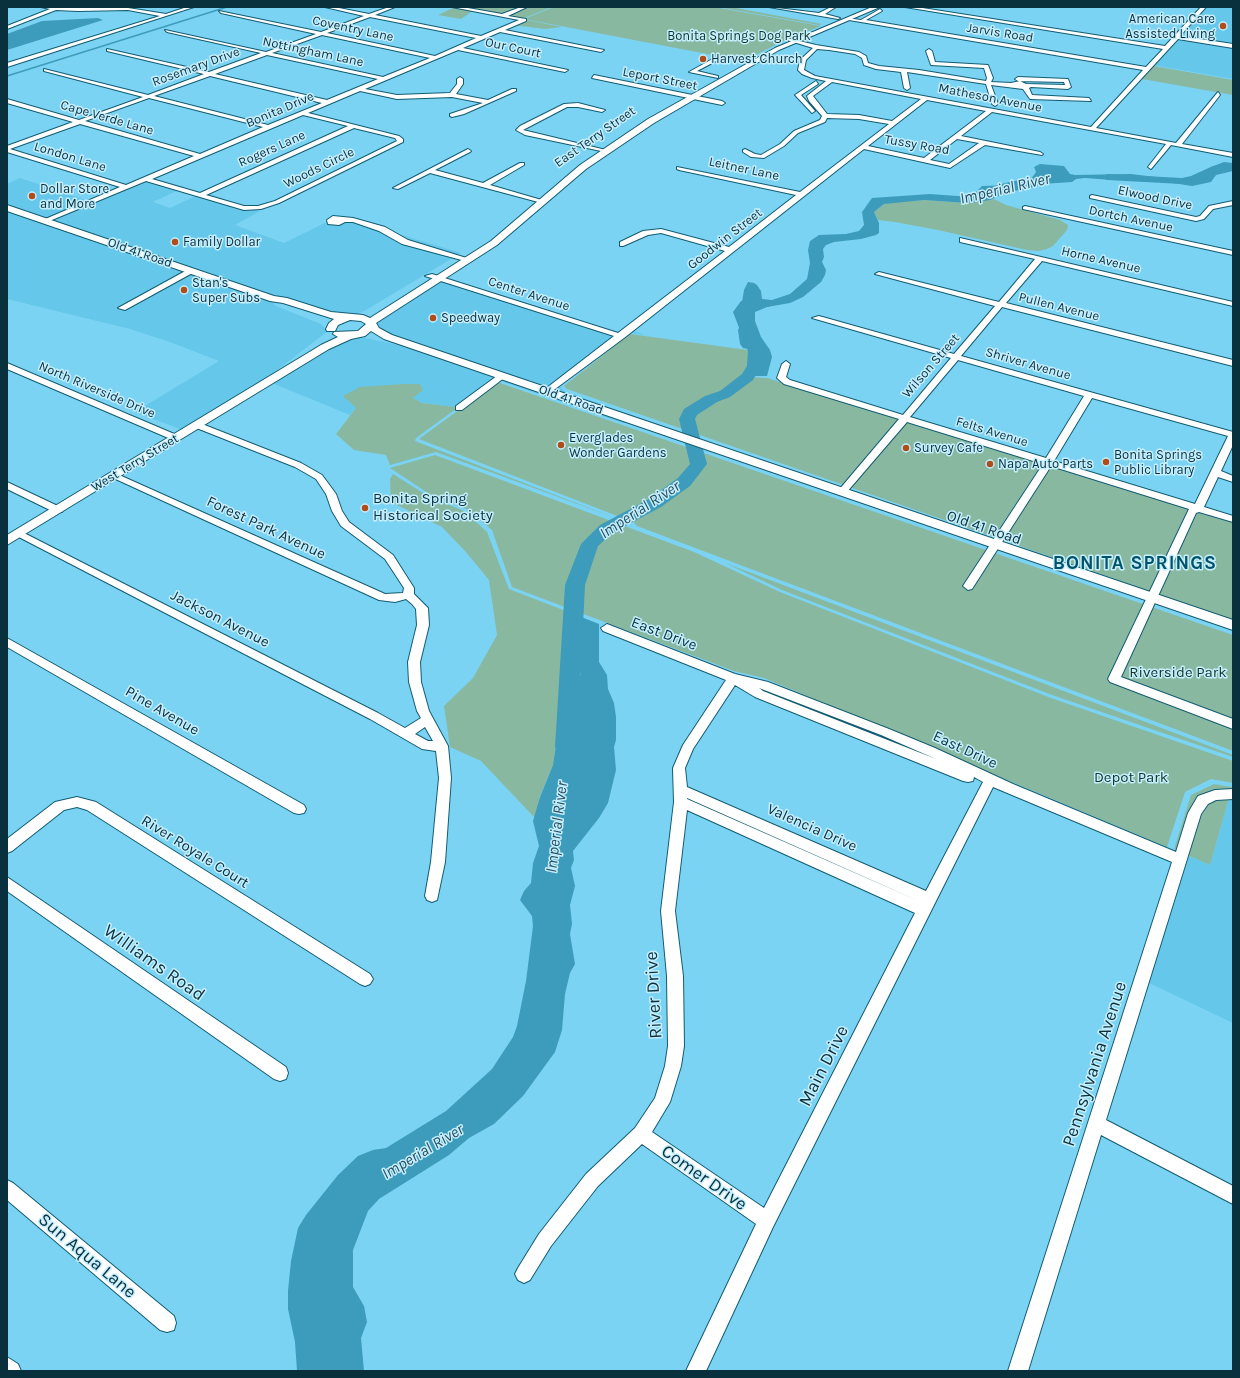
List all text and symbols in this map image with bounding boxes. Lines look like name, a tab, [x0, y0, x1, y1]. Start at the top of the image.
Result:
place label: American Care Assisted Living	[1125, 11, 1215, 42]
street label: Coventry Lane	[311, 13, 395, 45]
street label: Jarvis Road	[966, 20, 1034, 46]
marker: American Care Assisted Living	[1218, 21, 1228, 31]
park label: Bonita Springs Dog Park	[667, 28, 811, 44]
street label: Nottingham Lane	[261, 34, 365, 70]
street label: Our Court	[484, 34, 542, 62]
street label: Rosemary Drive	[150, 44, 242, 90]
place label: Harvest Church	[711, 51, 803, 67]
marker: Harvest Church	[698, 54, 708, 64]
street label: Leport Street	[621, 64, 699, 94]
street label: Matheson Avenue	[937, 80, 1043, 116]
street label: Bonita Drive	[244, 89, 316, 131]
street label: Cape Verde Lane	[59, 97, 155, 139]
street label: East Terry Street	[551, 103, 639, 171]
street label: Rogers Lane	[236, 127, 308, 171]
street label: Tussy Road	[883, 132, 951, 158]
street label: London Lane	[32, 139, 108, 175]
street label: Woods Circle	[281, 144, 357, 192]
street label: Leitner Lane	[707, 154, 781, 184]
water label: Imperial River	[958, 169, 1052, 209]
place label: Dollar Store and More	[40, 181, 109, 212]
street label: Elwood Drive	[1116, 182, 1194, 214]
marker: Dollar Store and More	[27, 191, 37, 201]
street label: Dortch Avenue	[1087, 202, 1175, 236]
street label: Goodwin Street	[685, 205, 765, 273]
place label: Family Dollar	[183, 234, 260, 250]
street label: Old 41 Road	[106, 235, 174, 271]
marker: Family Dollar	[170, 237, 180, 247]
street label: Horne Avenue	[1060, 243, 1142, 277]
street label: Center Avenue	[486, 274, 572, 314]
place label: Stan's Super Subs	[192, 275, 260, 306]
marker: Stan's Super Subs	[179, 285, 189, 295]
street label: Pullen Avenue	[1017, 289, 1101, 325]
place label: Speedway	[441, 310, 500, 326]
marker: Speedway	[428, 313, 438, 323]
street label: Wilson Street	[899, 331, 963, 401]
street label: Shriver Avenue	[984, 344, 1072, 384]
street label: North Riverside Drive	[37, 358, 157, 422]
street label: Old 41 Road	[537, 382, 605, 418]
street label: Felts Avenue	[954, 414, 1030, 450]
place label: Everglades Wonder Gardens	[569, 430, 667, 461]
street label: West Terry Street	[89, 431, 181, 495]
marker: Everglades Wonder Gardens	[556, 440, 566, 450]
place label: Survey Cafe	[914, 440, 983, 456]
marker: Survey Cafe	[901, 443, 911, 453]
place label: Bonita Springs Public Library	[1114, 447, 1202, 478]
place label: Napa Auto Parts	[998, 456, 1093, 472]
marker: Bonita Springs Public Library	[1101, 457, 1111, 467]
marker: Napa Auto Parts	[985, 459, 995, 469]
water label: Imperial River	[596, 477, 684, 543]
place label: Bonita Spring Historical Society	[373, 490, 493, 525]
street label: Forest Park Avenue	[204, 493, 328, 563]
marker: Bonita Spring Historical Society	[360, 503, 370, 513]
street label: Old 41 Road	[944, 507, 1024, 549]
district label: BONITA SPRINGS	[1053, 553, 1217, 575]
street label: Jackson Avenue	[168, 586, 272, 652]
street label: East Drive	[629, 613, 699, 655]
park label: Riverside Park	[1129, 664, 1227, 682]
street label: Pine Avenue	[122, 683, 202, 739]
street label: East Drive	[930, 727, 1000, 773]
park label: Depot Park	[1094, 769, 1168, 787]
water label: Imperial River	[542, 780, 572, 874]
street label: Valencia Drive	[764, 800, 860, 856]
street label: River Royale Court	[138, 812, 252, 892]
street label: Williams Road	[99, 920, 209, 1006]
street label: River Drive	[641, 951, 667, 1039]
street label: Pennsylvania Avenue	[1058, 979, 1132, 1149]
street label: Main Drive	[794, 1022, 854, 1110]
water label: Imperial River	[379, 1120, 467, 1184]
street label: Comer Drive	[657, 1141, 751, 1215]
street label: Sun Aqua Lane	[34, 1209, 140, 1303]

